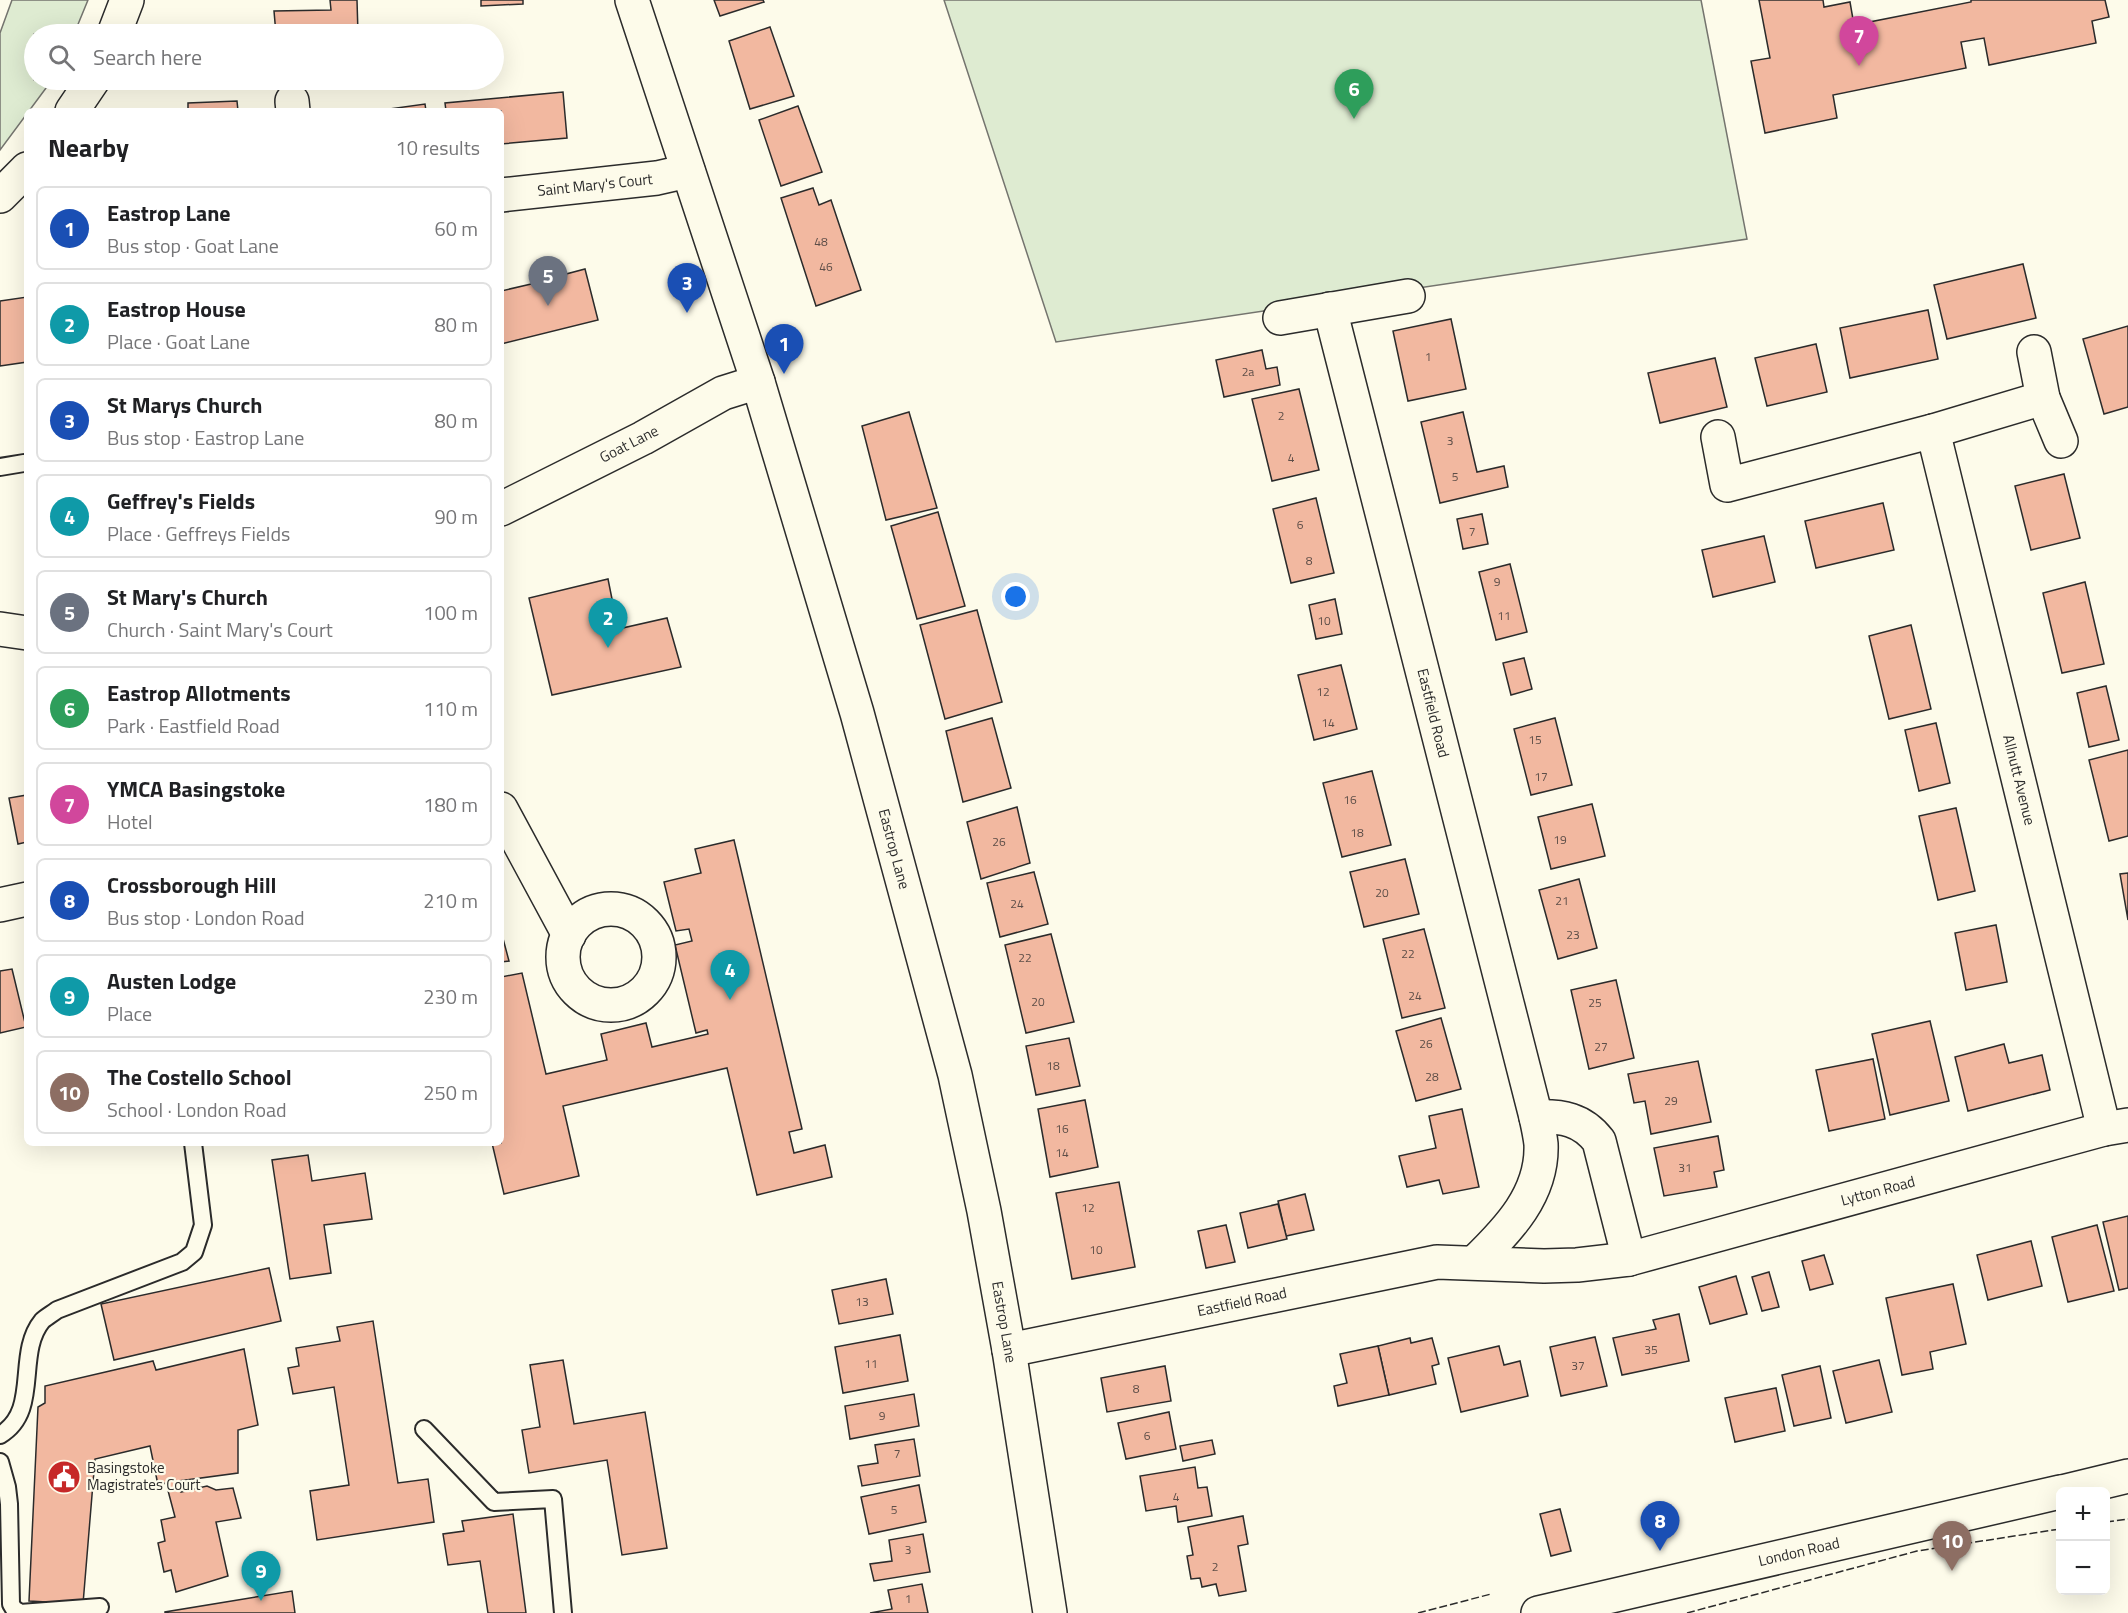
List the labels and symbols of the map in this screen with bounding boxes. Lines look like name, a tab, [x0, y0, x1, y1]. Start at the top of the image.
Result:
pin: 7	[1840, 16, 1878, 66]
pin: 6	[1334, 70, 1374, 119]
street label: Saint Mary's Court	[536, 167, 654, 202]
house number: 48	[814, 232, 828, 251]
pin: 5	[528, 256, 568, 306]
house number: 46	[819, 257, 833, 276]
pin: 3	[668, 264, 706, 313]
pin: 1	[764, 324, 804, 374]
house number: 1	[1425, 347, 1431, 366]
house number: 2a	[1242, 362, 1254, 381]
house number: 2	[1278, 406, 1284, 425]
street label: Goat Lane	[595, 419, 662, 468]
house number: 3	[1447, 431, 1453, 450]
house number: 4	[1288, 448, 1295, 467]
house number: 5	[1452, 467, 1459, 486]
house number: 6	[1297, 515, 1304, 534]
house number: 7	[1469, 522, 1475, 541]
house number: 8	[1306, 551, 1313, 570]
house number: 9	[1494, 572, 1501, 591]
your location	[1001, 582, 1030, 611]
pin: 2	[588, 598, 628, 648]
house number: 11	[1497, 606, 1511, 625]
house number: 10	[1317, 611, 1331, 630]
street label: Eastfield Road	[1411, 666, 1456, 760]
house number: 12	[1316, 682, 1330, 701]
house number: 14	[1321, 713, 1335, 732]
house number: 15	[1528, 730, 1542, 749]
street label: Allnutt Avenue	[1997, 732, 2042, 828]
house number: 17	[1534, 767, 1548, 786]
house number: 16	[1343, 790, 1357, 809]
street label: Eastrop Lane	[873, 806, 916, 892]
house number: 18	[1350, 823, 1364, 842]
house number: 19	[1553, 830, 1567, 849]
house number: 26	[992, 832, 1006, 851]
house number: 20	[1375, 883, 1389, 902]
house number: 21	[1555, 891, 1569, 910]
house number: 24	[1010, 894, 1024, 913]
house number: 23	[1566, 925, 1580, 944]
house number: 22	[1401, 944, 1415, 963]
house number: 22	[1018, 948, 1032, 967]
pin: 4	[710, 950, 750, 1000]
house number: 24	[1408, 986, 1422, 1005]
house number: 20	[1031, 992, 1045, 1011]
house number: 25	[1588, 993, 1602, 1012]
house number: 26	[1419, 1034, 1433, 1053]
house number: 27	[1594, 1037, 1608, 1056]
house number: 18	[1046, 1056, 1060, 1075]
house number: 28	[1425, 1067, 1439, 1086]
house number: 29	[1664, 1091, 1678, 1110]
house number: 16	[1055, 1119, 1069, 1138]
house number: 14	[1055, 1143, 1069, 1162]
house number: 31	[1678, 1158, 1692, 1177]
street label: Lytton Road	[1838, 1170, 1918, 1211]
house number: 12	[1081, 1198, 1095, 1217]
house number: 10	[1089, 1240, 1103, 1259]
street label: Eastrop Lane	[986, 1279, 1023, 1365]
street label: Eastfield Road	[1195, 1281, 1289, 1322]
house number: 13	[855, 1292, 869, 1311]
house number: 35	[1644, 1340, 1658, 1359]
house number: 11	[864, 1354, 878, 1373]
house number: 37	[1571, 1356, 1585, 1375]
house number: 8	[1133, 1379, 1140, 1398]
house number: 9	[879, 1406, 886, 1425]
house number: 6	[1144, 1426, 1151, 1445]
house number: 7	[894, 1444, 900, 1463]
place label: Basingstoke Magistrates Court	[87, 1456, 201, 1496]
public building icon: Basingstoke Magistrates Court	[46, 1459, 82, 1495]
house number: 4	[1173, 1487, 1180, 1506]
house number: 5	[891, 1500, 898, 1519]
pin: 8	[1640, 1502, 1680, 1551]
pin: 10	[1932, 1522, 1972, 1571]
street label: London Road	[1756, 1531, 1842, 1572]
house number: 3	[905, 1540, 911, 1559]
pin: 9	[242, 1552, 280, 1601]
house number: 2	[1212, 1557, 1218, 1576]
house number: 1	[905, 1589, 911, 1608]

